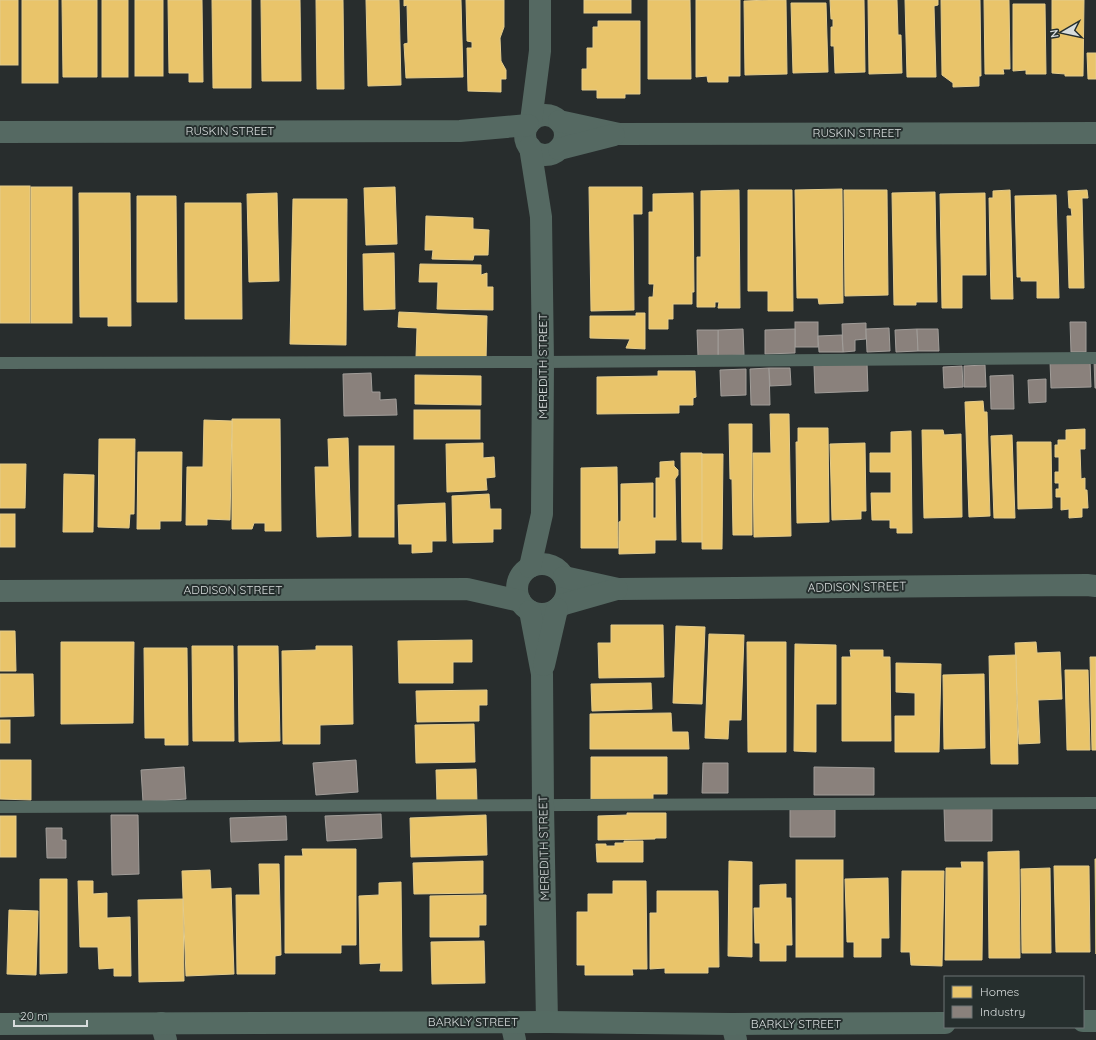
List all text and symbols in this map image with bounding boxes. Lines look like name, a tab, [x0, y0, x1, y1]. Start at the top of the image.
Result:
north arrow	[1044, 12, 1084, 52]
text: N	[1047, 28, 1062, 39]
street label: RUSKIN STREET	[185, 123, 275, 138]
street label: RUSKIN STREET	[812, 125, 902, 140]
street label: MEREDITH STREET	[535, 313, 550, 419]
street label: ADDISON STREET	[807, 578, 907, 595]
street label: ADDISON STREET	[184, 582, 282, 597]
street label: MEREDITH STREET	[535, 795, 552, 901]
legend	[944, 976, 1084, 1028]
text: Homes	[980, 984, 1020, 999]
scale bar	[14, 1002, 87, 1028]
text: Industry	[980, 1004, 1025, 1019]
text: 20 m	[20, 1008, 48, 1023]
street label: BARKLY STREET	[428, 1014, 518, 1029]
street label: BARKLY STREET	[751, 1016, 841, 1031]

